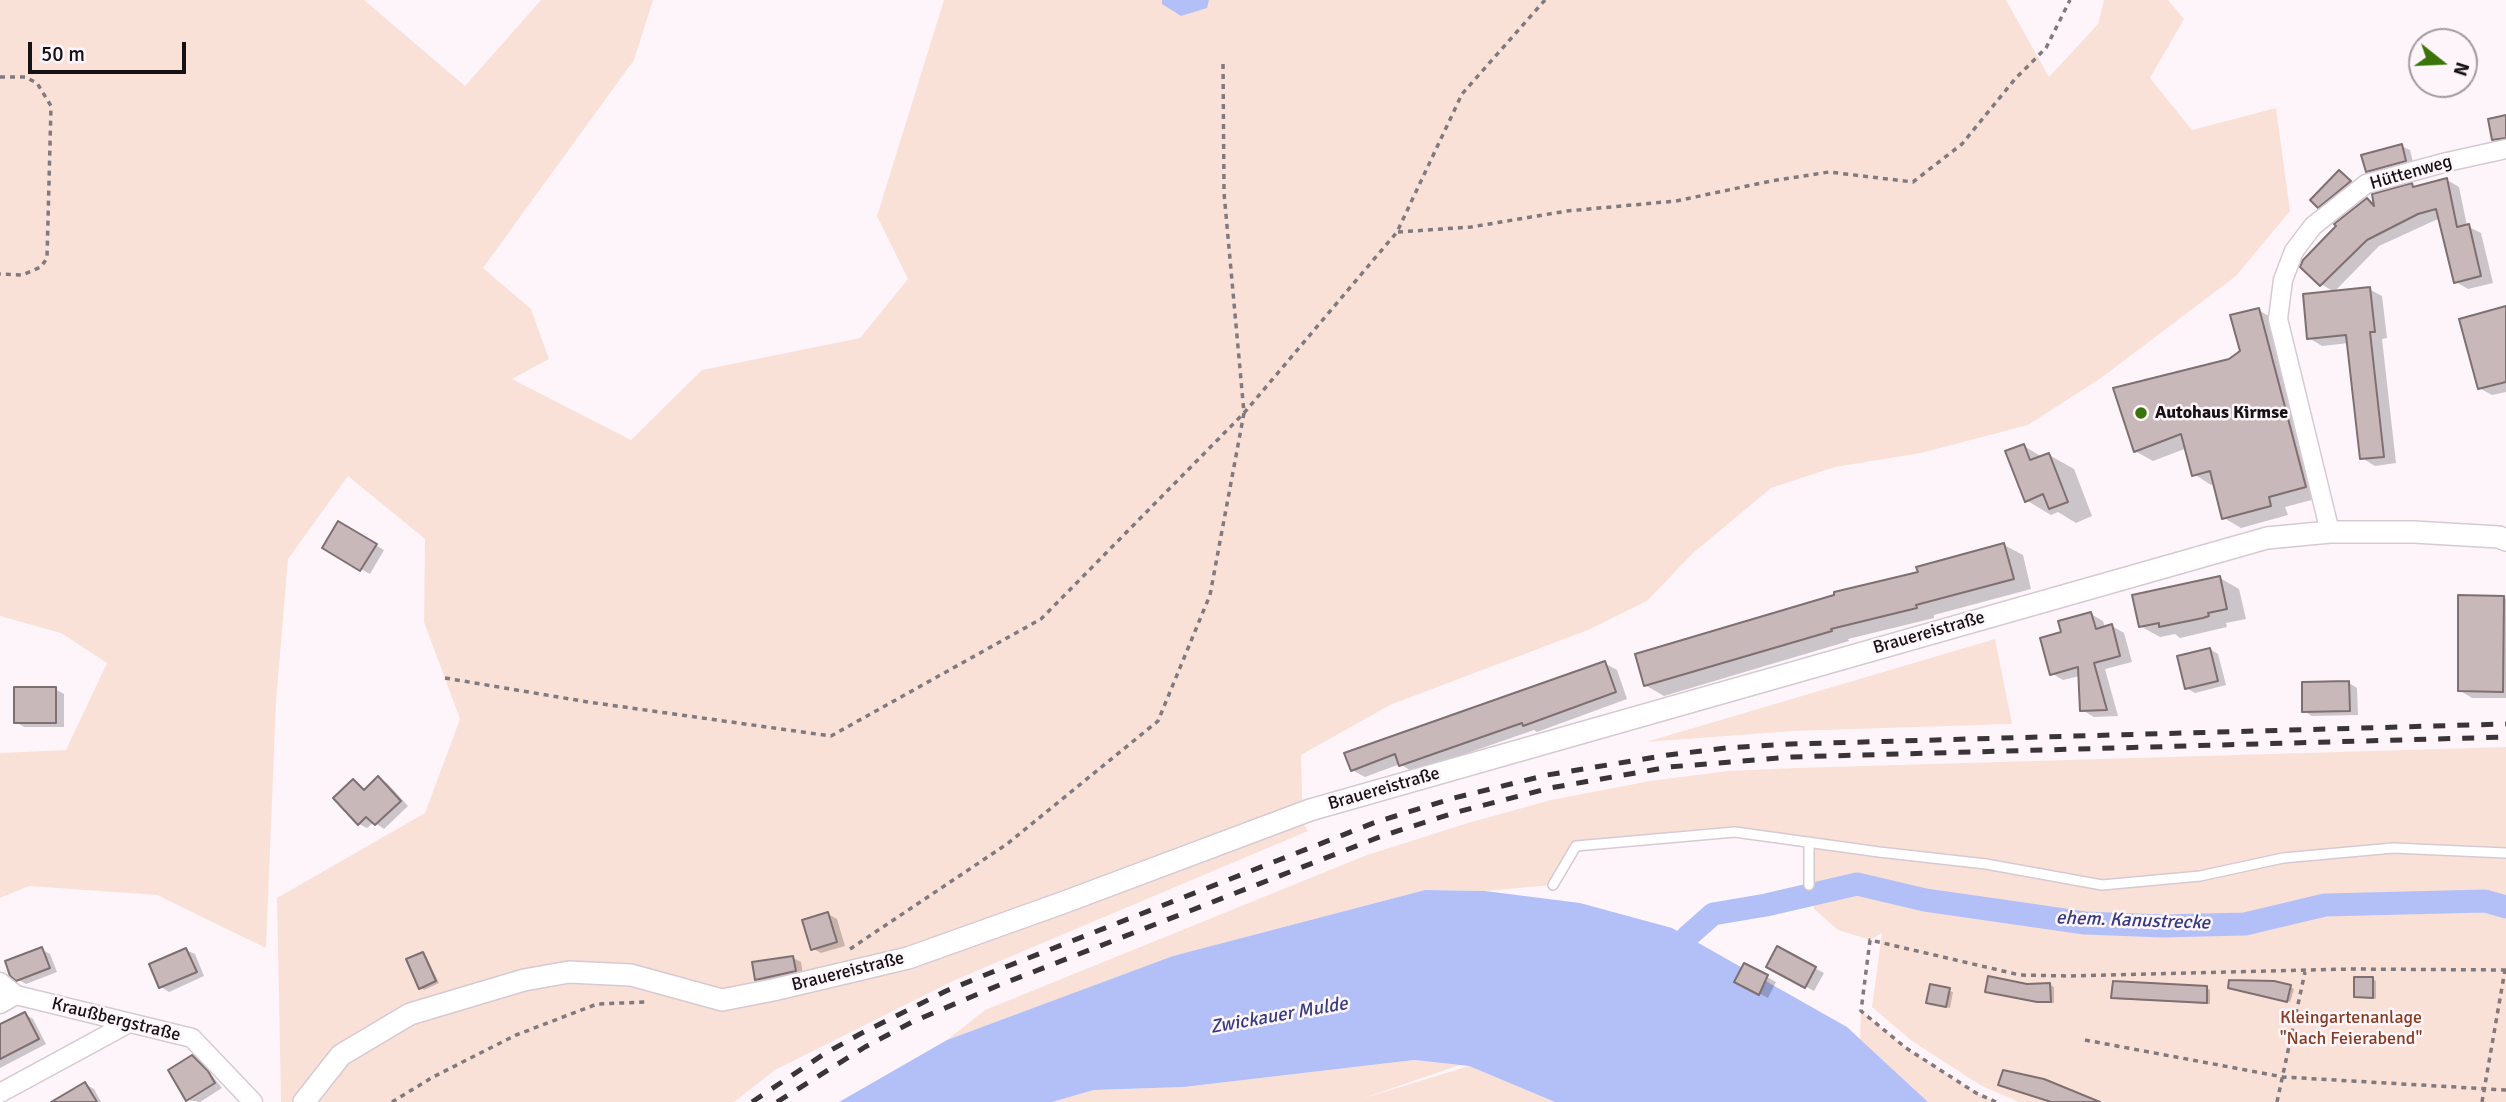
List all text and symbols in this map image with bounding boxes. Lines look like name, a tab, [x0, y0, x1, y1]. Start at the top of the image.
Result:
scale bar	[32, 28, 189, 72]
north arrow	[2408, 28, 2478, 98]
text: 50 m	[41, 41, 85, 67]
text: N	[2448, 59, 2475, 79]
street label: Hüttenweg	[2368, 151, 2454, 195]
place label: Autohaus Kirmse	[2155, 402, 2288, 424]
marker: Autohaus Kirmse	[2133, 405, 2149, 421]
street label: Brauereistraße	[1871, 607, 1987, 659]
street label: Brauereistraße	[1326, 763, 1442, 815]
water label: ehem. Kanustrecke	[2056, 907, 2210, 935]
street label: Brauereistraße	[789, 948, 907, 996]
water label: Zwickauer Mulde	[1209, 993, 1349, 1039]
street label: Kraußbergstraße	[49, 994, 183, 1046]
park label: Kleingartenanlage "Nach Feierabend"	[2280, 1007, 2422, 1050]

